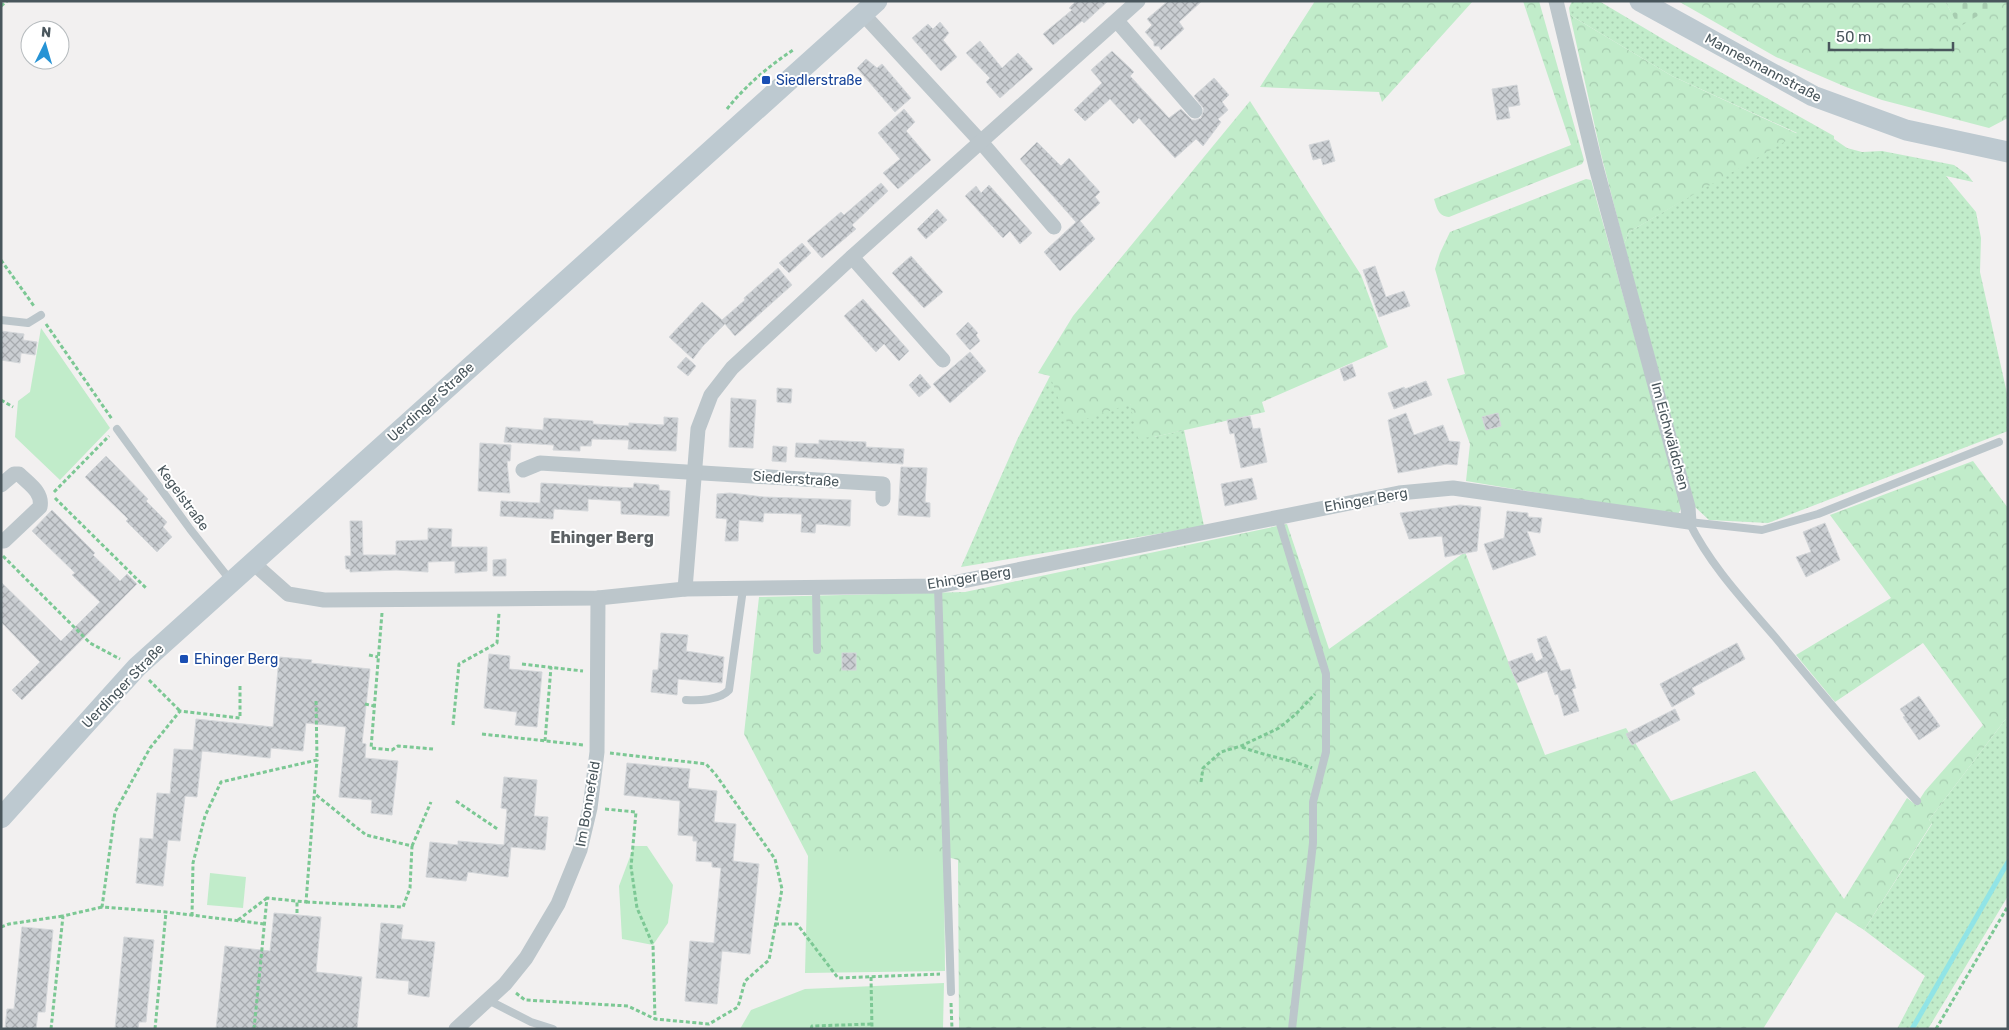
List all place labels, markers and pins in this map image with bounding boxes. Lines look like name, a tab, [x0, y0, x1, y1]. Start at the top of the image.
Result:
place label: Siedlerstraße	[776, 72, 863, 89]
marker: Siedlerstraße	[760, 74, 772, 86]
place label: Ehinger Berg	[194, 651, 278, 668]
marker: Ehinger Berg	[178, 653, 190, 665]

